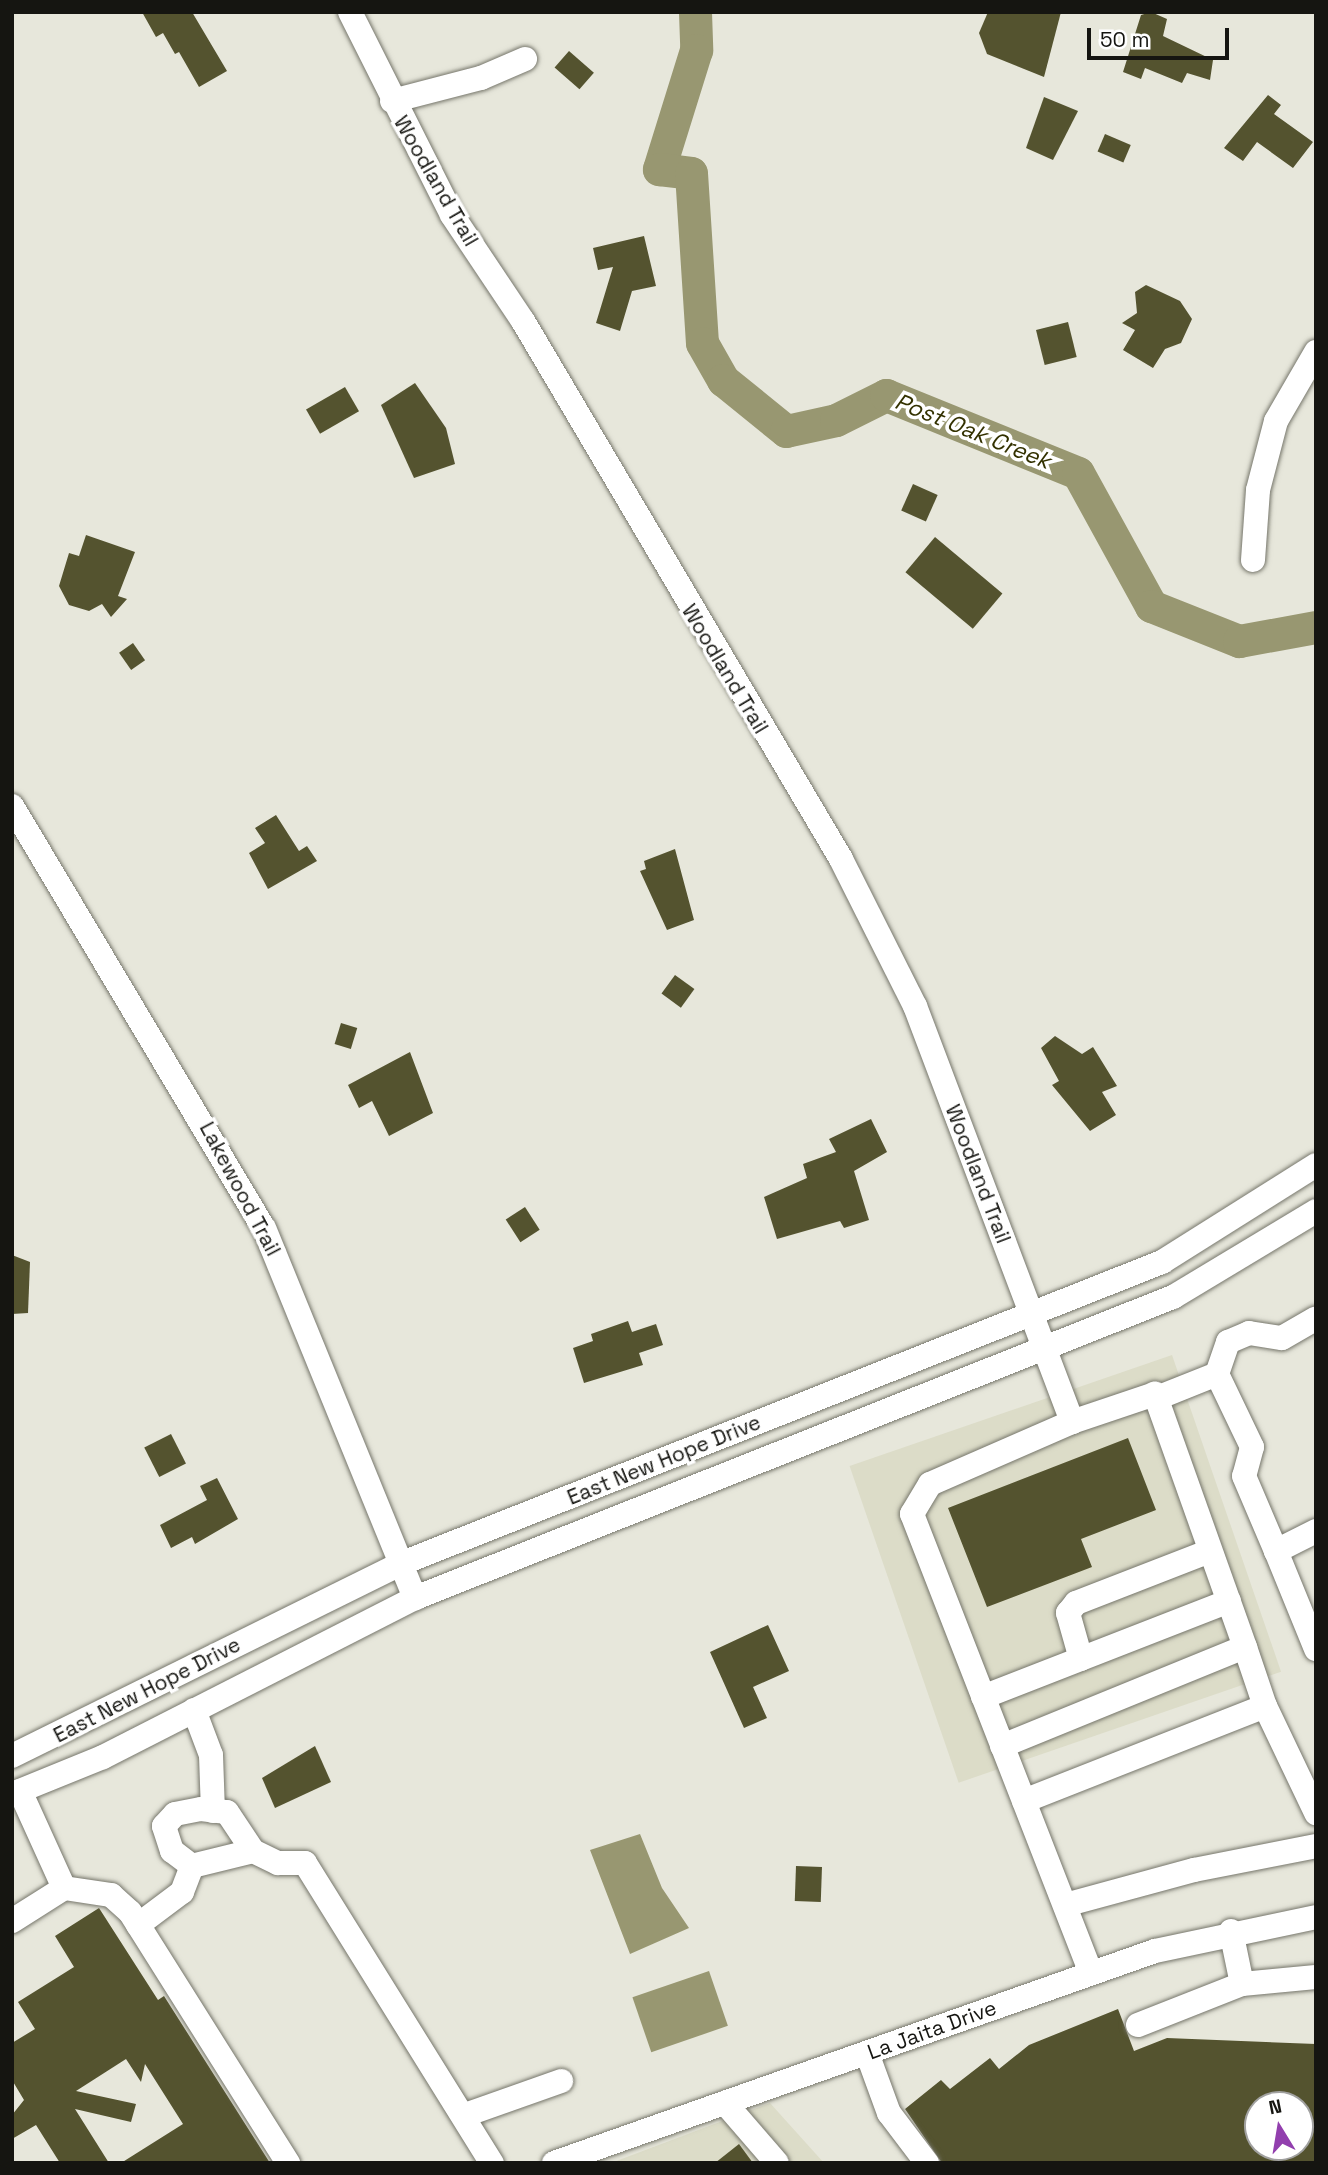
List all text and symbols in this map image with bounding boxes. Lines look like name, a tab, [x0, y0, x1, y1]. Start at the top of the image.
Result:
scale bar	[1090, 14, 1232, 58]
text: 50 m	[1100, 26, 1150, 53]
street label: Woodland Trail	[388, 111, 484, 251]
water label: Post Oak Creek	[891, 387, 1055, 475]
street label: Woodland Trail	[676, 599, 774, 739]
street label: Woodland Trail	[940, 1101, 1016, 1247]
street label: Lakewood Trail	[194, 1117, 286, 1261]
street label: East New Hope Drive	[564, 1410, 764, 1510]
street label: East New Hope Drive	[49, 1632, 245, 1748]
street label: La Jaita Drive	[864, 1995, 1000, 2065]
north arrow	[1244, 2091, 1314, 2161]
text: N	[1267, 2093, 1284, 2120]

